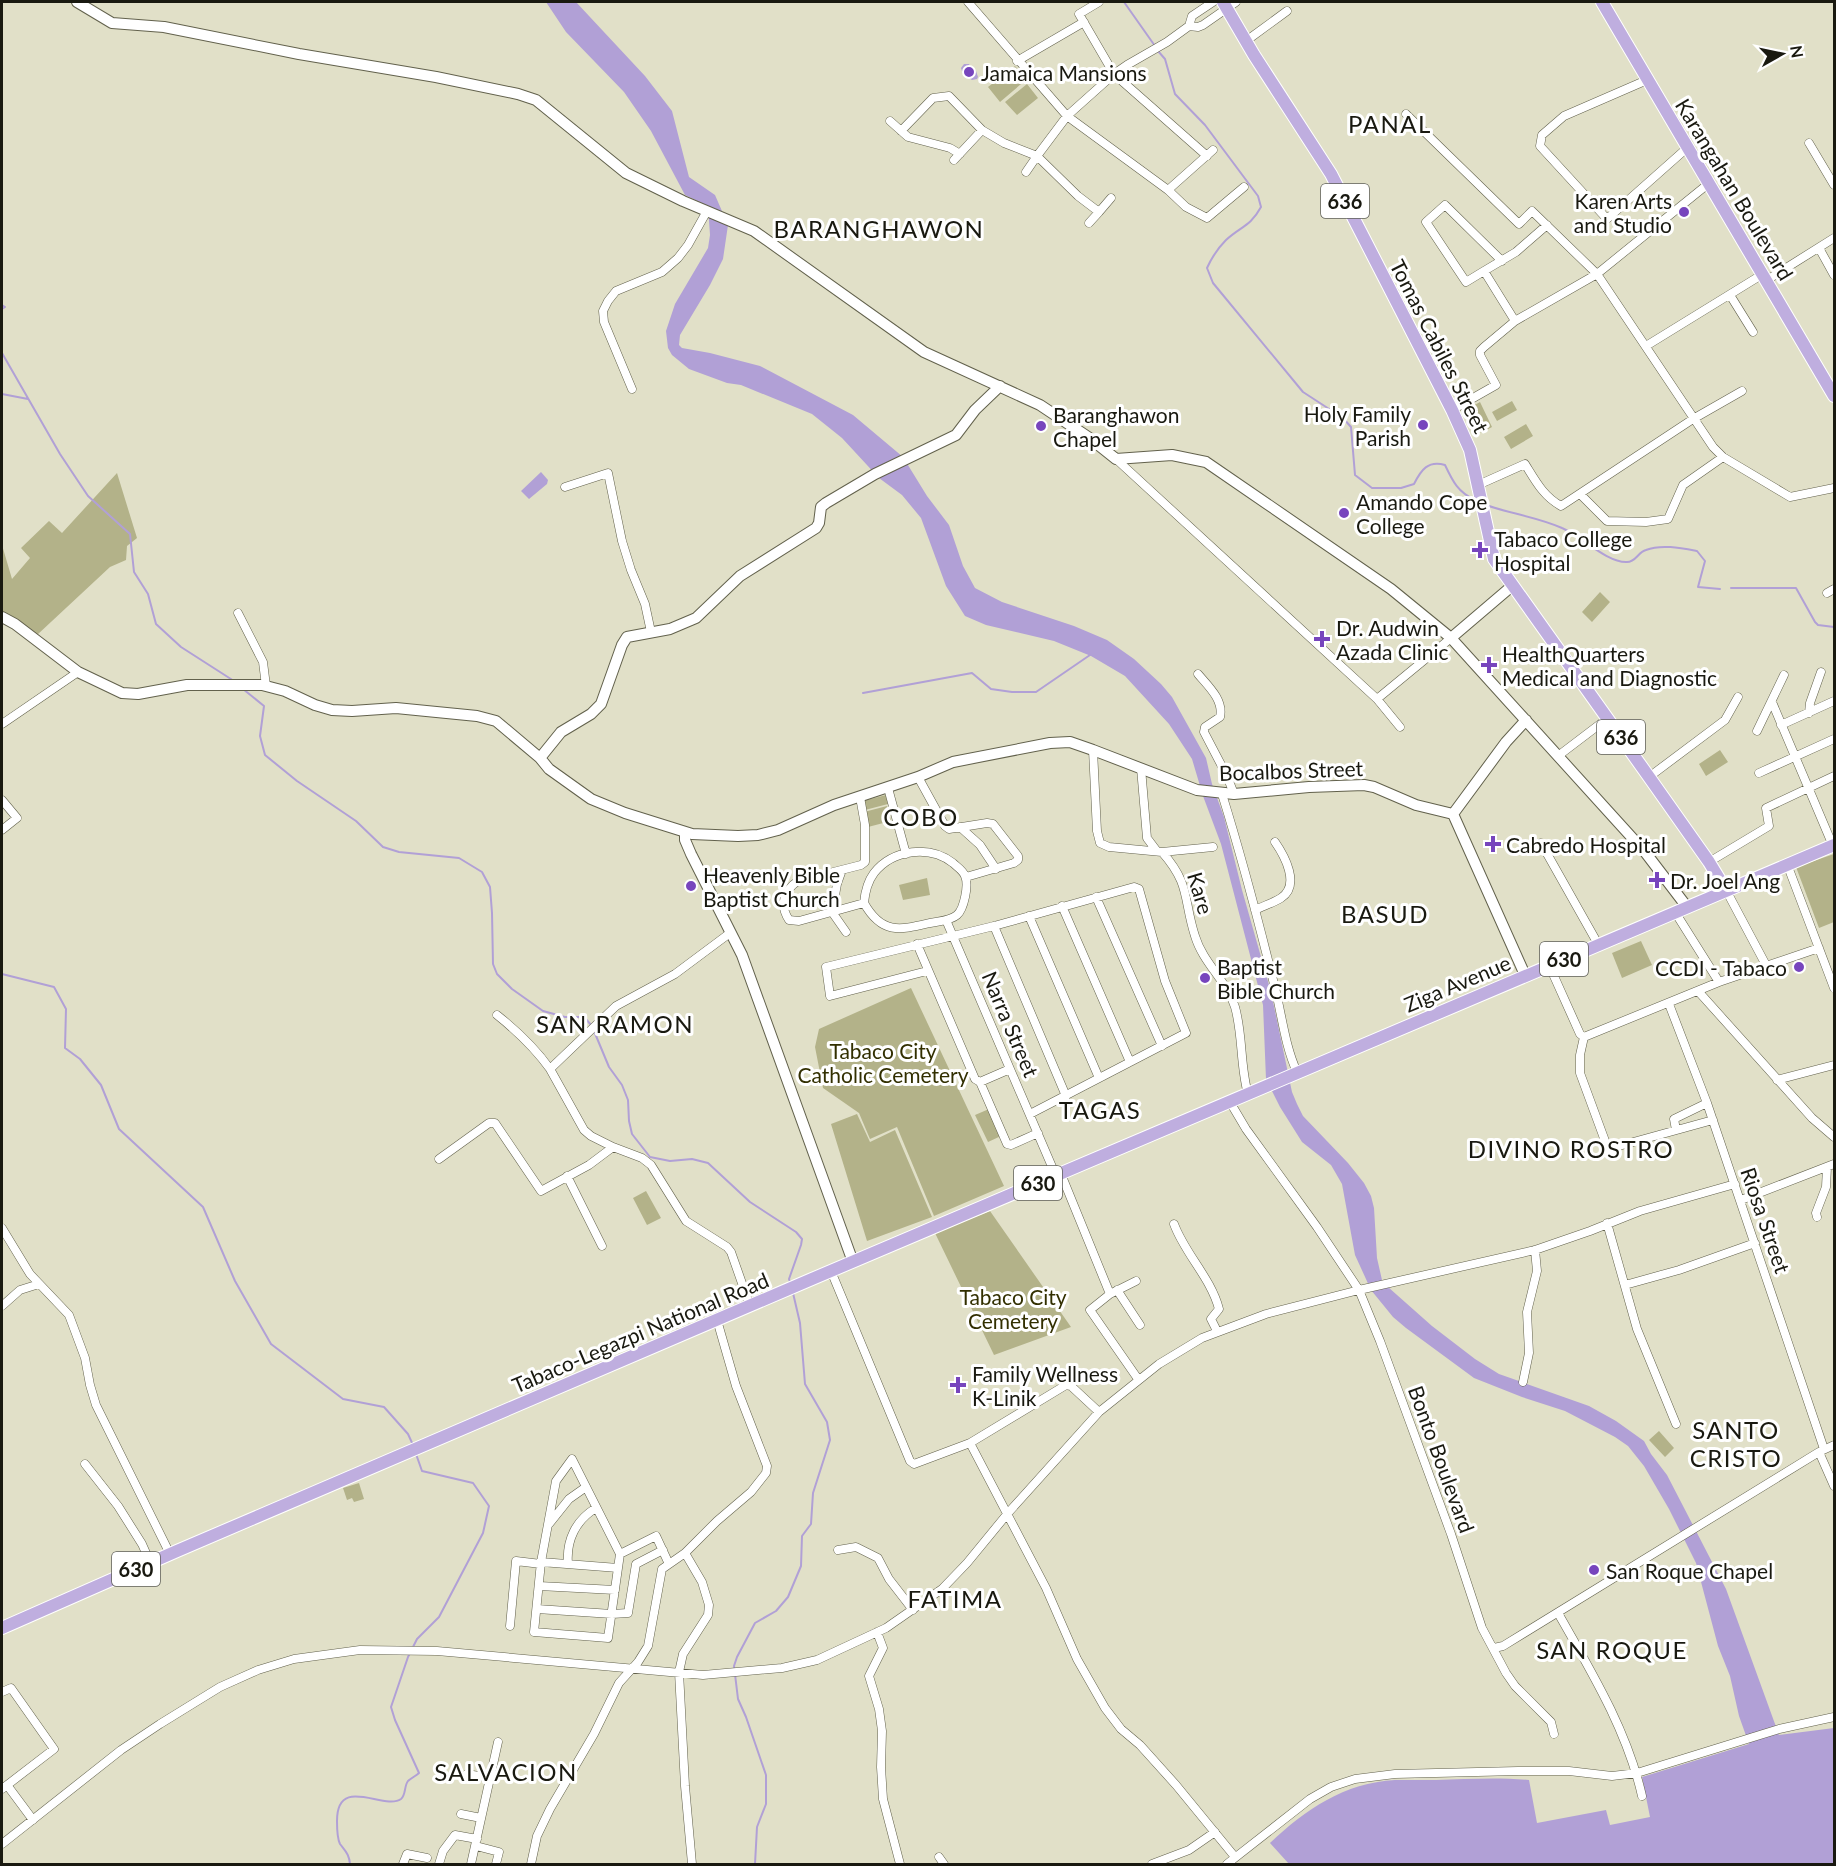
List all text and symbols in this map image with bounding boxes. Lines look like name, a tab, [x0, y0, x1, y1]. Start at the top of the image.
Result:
north arrow	[1752, 24, 1812, 84]
text: N	[1787, 44, 1808, 59]
place label: Jamaica Mansions	[981, 60, 1147, 85]
marker: Jamaica Mansions	[962, 65, 976, 79]
street label: Karangahan Boulevard	[1671, 94, 1799, 284]
district label: PANAL	[1348, 109, 1432, 138]
road number: 636	[1321, 184, 1369, 218]
place label: Karen Arts and Studio	[1574, 188, 1672, 237]
marker: Karen Arts and Studio	[1677, 205, 1691, 219]
district label: BARANGHAWON	[774, 214, 984, 243]
street label: Tomas Cabiles Street	[1386, 255, 1495, 437]
place label: Holy Family Parish	[1304, 401, 1411, 450]
place label: Baranghawon Chapel	[1053, 402, 1179, 451]
marker: Holy Family Parish	[1416, 418, 1430, 432]
marker: Baranghawon Chapel	[1034, 419, 1048, 433]
place label: Amando Cope College	[1356, 489, 1487, 538]
marker: Amando Cope College	[1337, 506, 1351, 520]
place label: Tabaco College Hospital	[1494, 526, 1632, 575]
marker: Tabaco College Hospital	[1471, 541, 1489, 559]
place label: Dr. Audwin Azada Clinic	[1336, 615, 1449, 664]
marker: Dr. Audwin Azada Clinic	[1313, 630, 1331, 648]
place label: HealthQuarters Medical and Diagnostic	[1502, 641, 1717, 690]
marker: HealthQuarters Medical and Diagnostic	[1480, 656, 1498, 674]
road number: 636	[1597, 720, 1645, 754]
street label: Bocalbos Street	[1219, 755, 1364, 785]
district label: COBO	[883, 802, 959, 831]
place label: Cabredo Hospital	[1506, 832, 1666, 857]
marker: Cabredo Hospital	[1484, 835, 1502, 853]
place label: Heavenly Bible Baptist Church	[703, 862, 840, 911]
place label: Dr. Joel Ang	[1670, 868, 1780, 893]
street label: Kare	[1183, 869, 1219, 917]
marker: Dr. Joel Ang	[1648, 871, 1666, 889]
marker: Heavenly Bible Baptist Church	[684, 879, 698, 893]
district label: BASUD	[1341, 899, 1429, 928]
road number: 630	[1540, 942, 1588, 976]
street label: Ziga Avenue	[1400, 949, 1514, 1017]
place label: Baptist Bible Church	[1217, 954, 1335, 1003]
place label: CCDI - Tabaco	[1655, 955, 1787, 980]
marker: CCDI - Tabaco	[1792, 960, 1806, 974]
street label: Narra Street	[978, 967, 1045, 1081]
marker: Baptist Bible Church	[1198, 971, 1212, 985]
district label: SAN RAMON	[536, 1009, 694, 1038]
park label: Tabaco City Catholic Cemetery	[797, 1038, 969, 1087]
district label: TAGAS	[1059, 1095, 1141, 1124]
district label: DIVINO ROSTRO	[1468, 1134, 1674, 1163]
street label: Riosa Street	[1736, 1164, 1796, 1277]
road number: 630	[1014, 1166, 1062, 1200]
street label: Tabaco-Legazpi National Road	[508, 1267, 772, 1397]
park label: Tabaco City Cemetery	[959, 1284, 1067, 1333]
place label: Family Wellness K-Linik	[972, 1361, 1118, 1410]
marker: Family Wellness K-Linik	[949, 1376, 967, 1394]
street label: Bonto Boulevard	[1404, 1382, 1480, 1536]
district label: SANTO CRISTO	[1690, 1415, 1782, 1472]
road number: 630	[112, 1552, 160, 1586]
place label: San Roque Chapel	[1606, 1558, 1773, 1583]
marker: San Roque Chapel	[1587, 1563, 1601, 1577]
district label: FATIMA	[907, 1584, 1003, 1613]
district label: SAN ROQUE	[1536, 1635, 1688, 1664]
district label: SALVACION	[434, 1757, 578, 1786]

